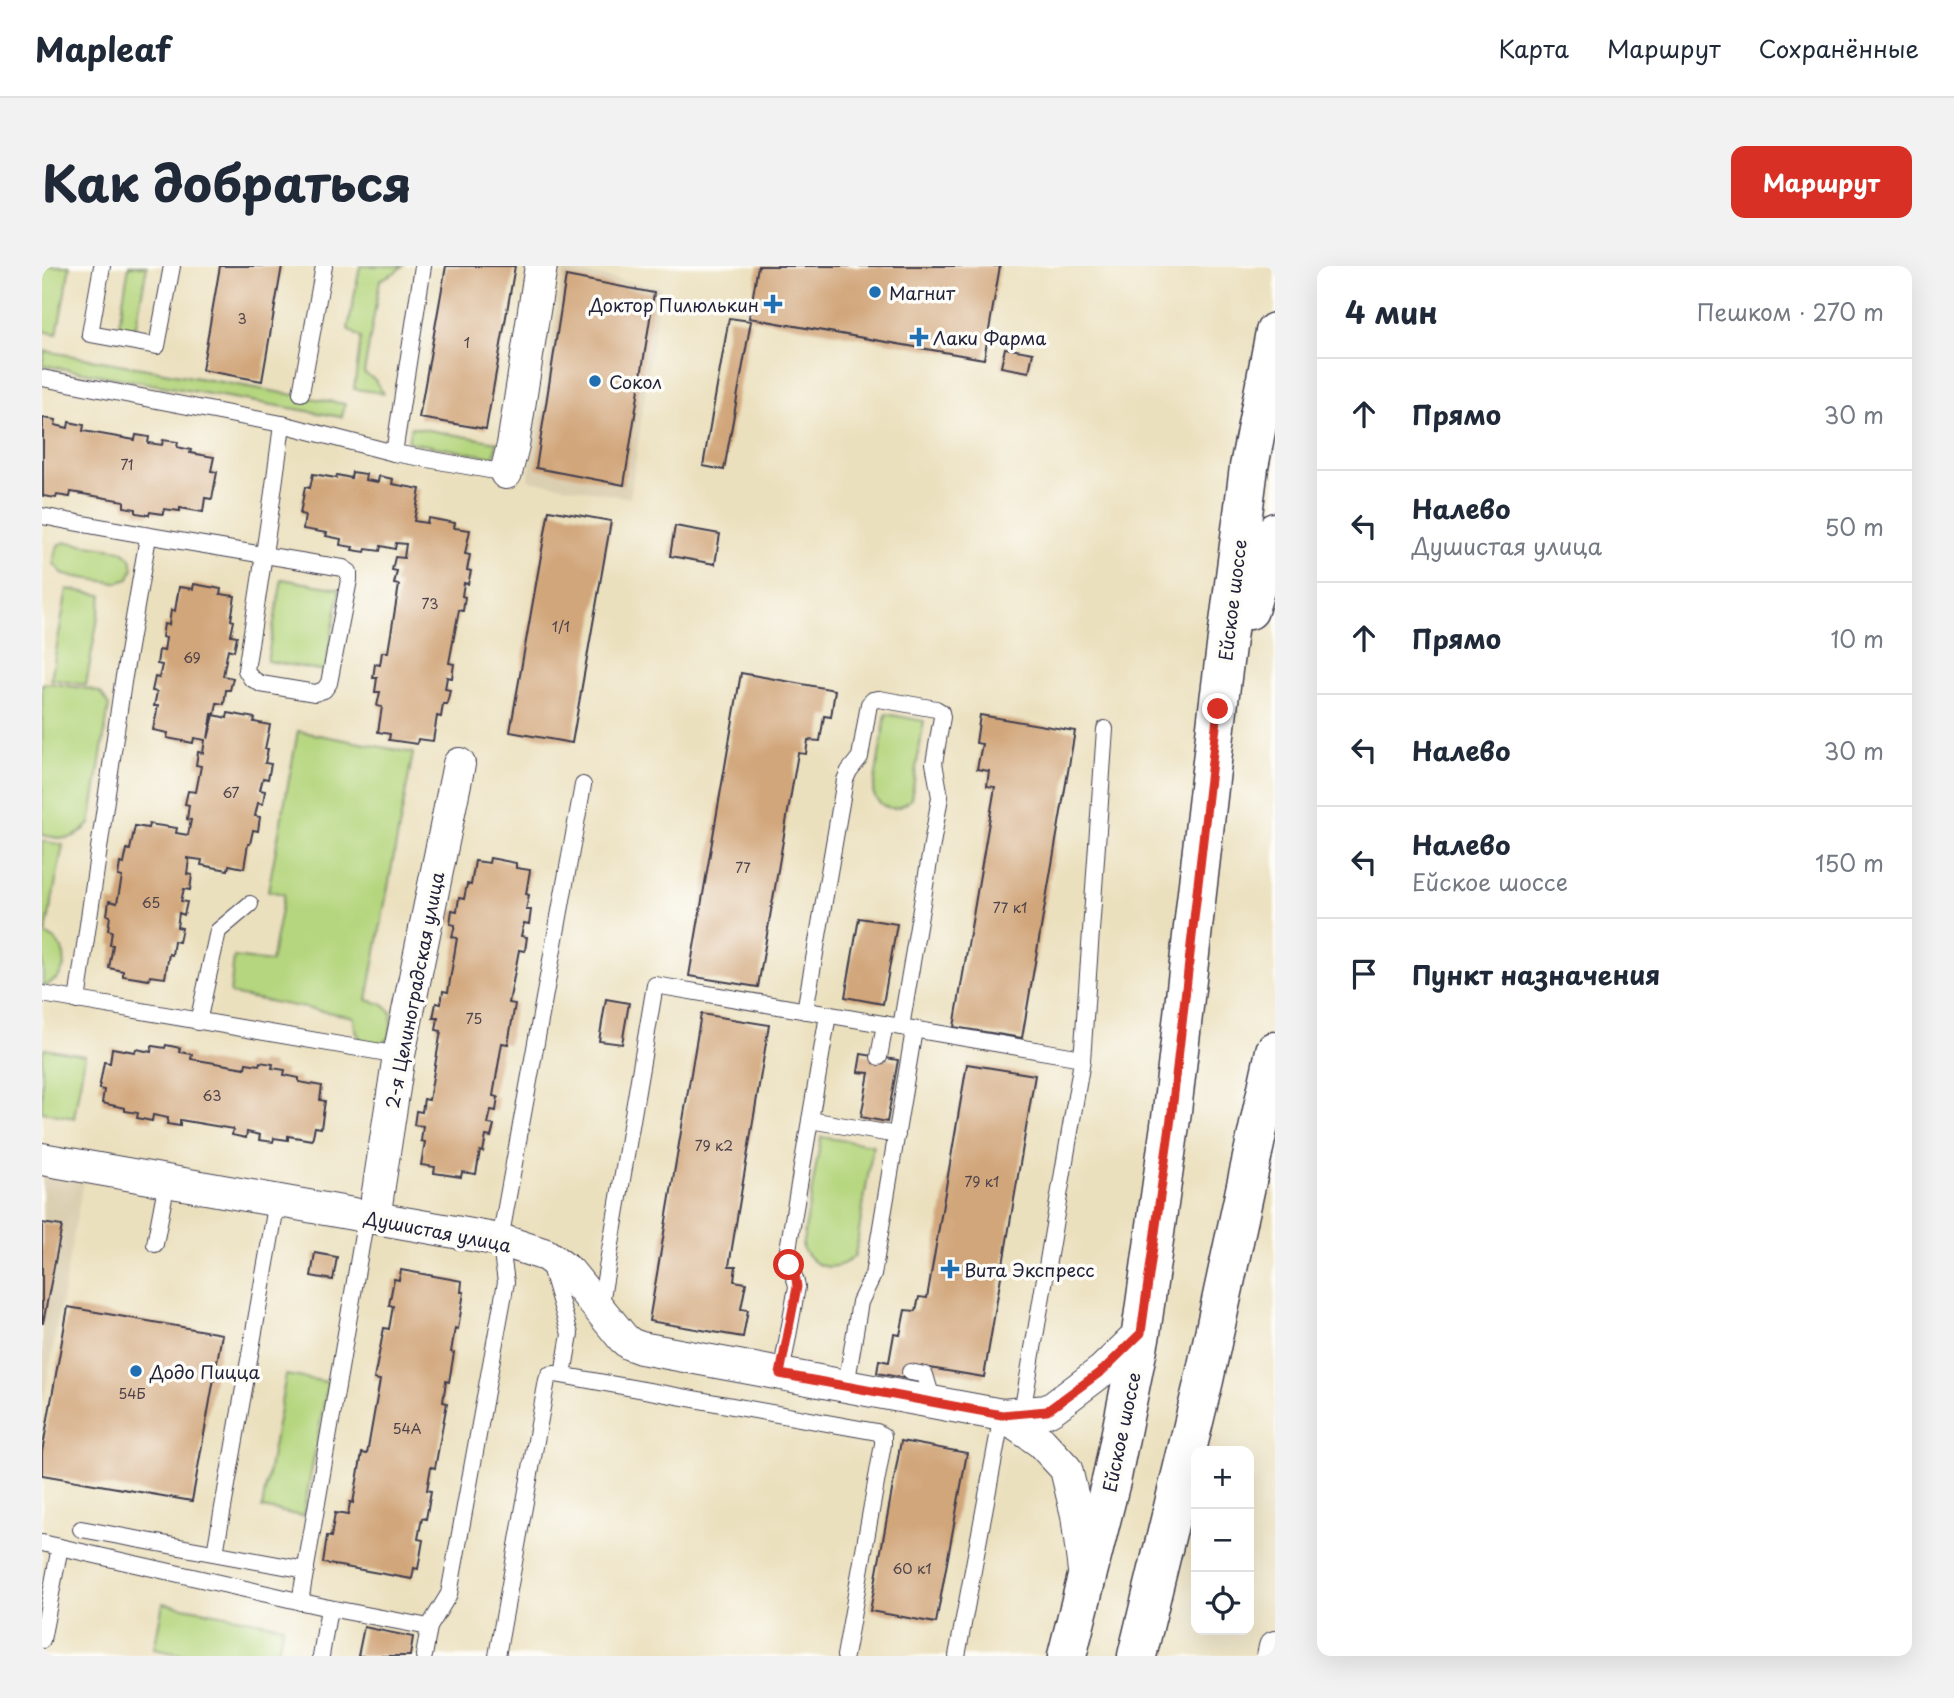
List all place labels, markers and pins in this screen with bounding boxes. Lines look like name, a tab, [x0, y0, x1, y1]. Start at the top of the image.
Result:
place label: Магнит	[889, 279, 956, 306]
marker: Магнит	[867, 284, 883, 300]
place label: Доктор Пилюлькин	[588, 291, 759, 318]
marker: Доктор Пилюлькин	[765, 296, 781, 312]
place label: Лаки Фарма	[933, 324, 1046, 351]
marker: Лаки Фарма	[911, 329, 927, 345]
place label: Сокол	[609, 368, 662, 395]
marker: Сокол	[587, 373, 603, 389]
place label: Вита Экспресс	[964, 1256, 1095, 1283]
marker: Вита Экспресс	[942, 1261, 958, 1277]
place label: Додо Пицца	[149, 1358, 260, 1385]
marker: Додо Пицца	[128, 1363, 144, 1379]

